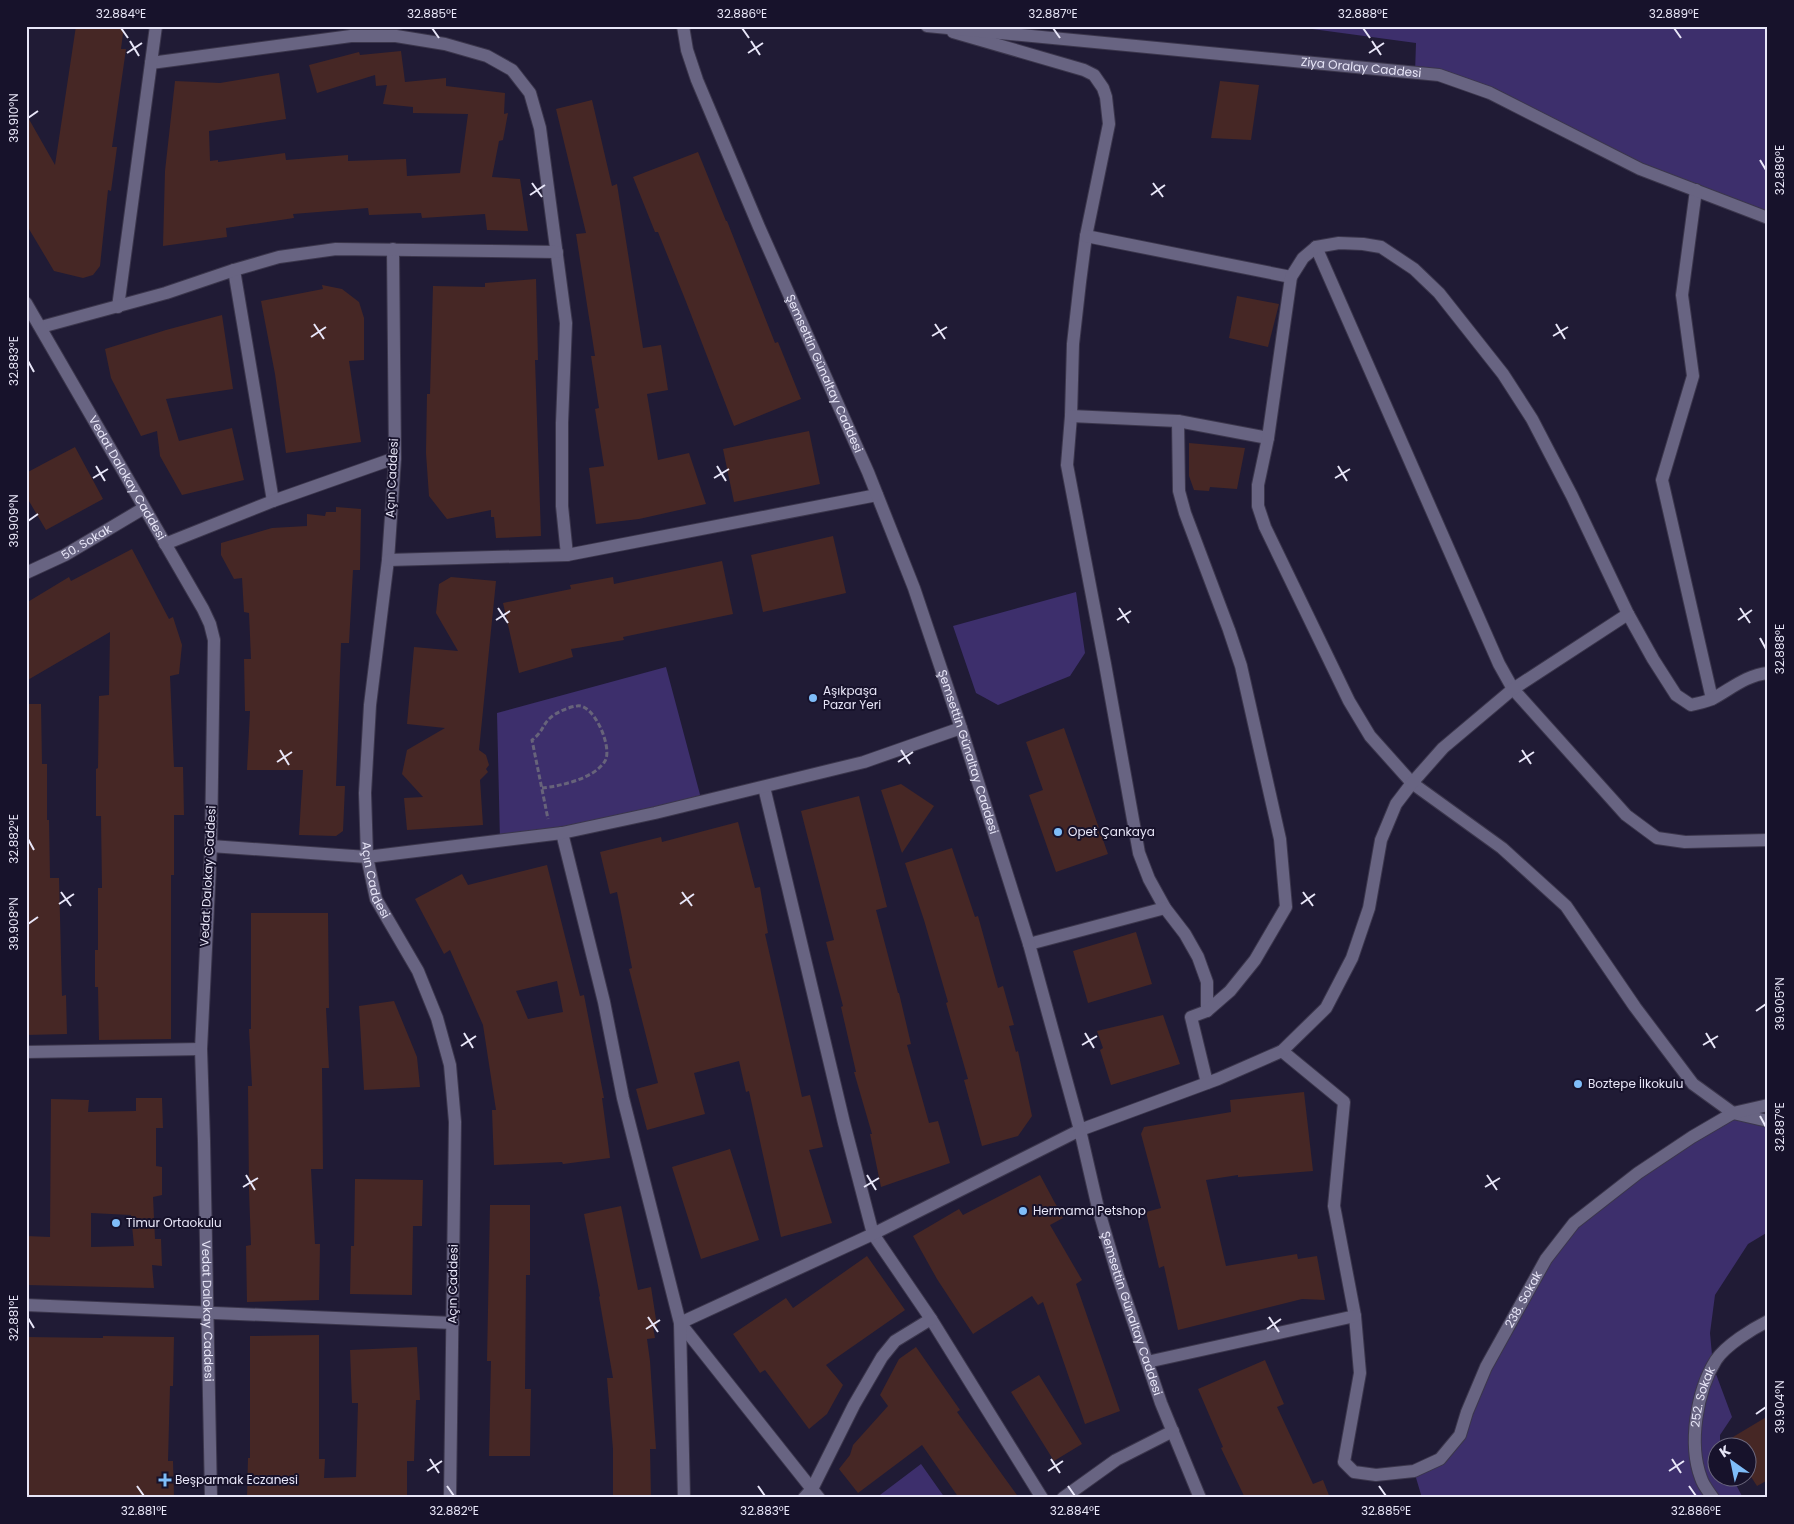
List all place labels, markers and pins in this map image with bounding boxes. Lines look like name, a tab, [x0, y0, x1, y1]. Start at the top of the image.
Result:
place label: Aşıkpaşa Pazar Yeri	[823, 682, 881, 713]
marker: Aşıkpaşa Pazar Yeri	[807, 692, 819, 704]
place label: Opet Çankaya	[1068, 823, 1155, 840]
marker: Opet Çankaya	[1052, 826, 1064, 838]
place label: Boztepe İlkokulu	[1588, 1075, 1683, 1092]
marker: Boztepe İlkokulu	[1572, 1078, 1584, 1090]
place label: Hermama Petshop	[1033, 1202, 1146, 1219]
marker: Hermama Petshop	[1017, 1205, 1029, 1217]
place label: Timur Ortaokulu	[126, 1214, 222, 1231]
marker: Timur Ortaokulu	[110, 1217, 122, 1229]
place label: Beşparmak Eczanesi	[175, 1471, 298, 1488]
marker: Beşparmak Eczanesi	[159, 1474, 171, 1486]

